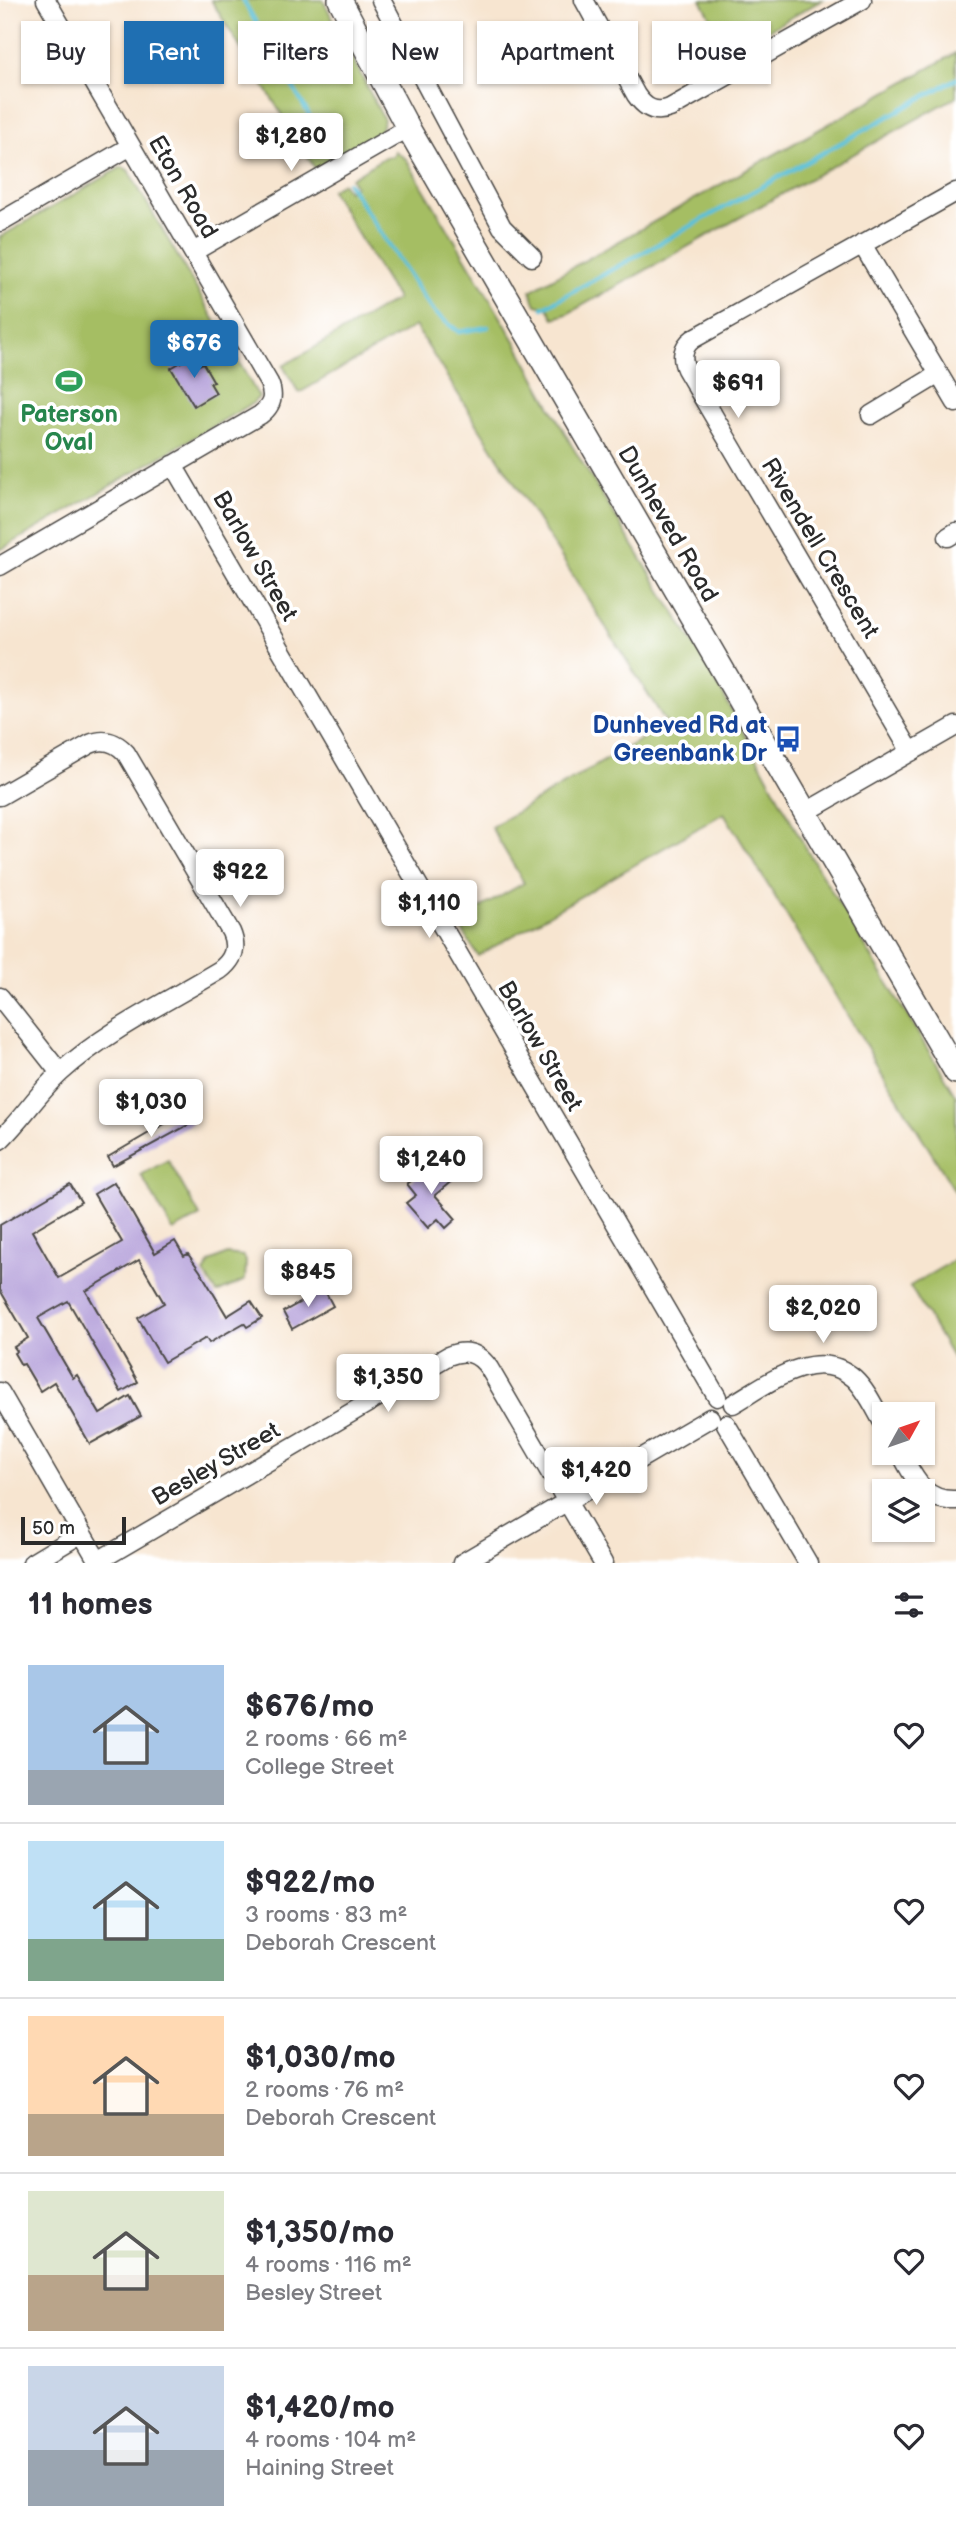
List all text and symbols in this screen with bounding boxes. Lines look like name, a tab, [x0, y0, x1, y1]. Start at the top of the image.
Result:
chip: Buy	[21, 21, 110, 84]
chip: Rent	[124, 21, 224, 84]
chip: Filters	[238, 21, 353, 84]
chip: New	[367, 21, 463, 84]
chip: Apartment	[477, 21, 638, 84]
chip: House	[652, 21, 771, 84]
pin: $1,280	[234, 114, 348, 173]
text: $1,280	[255, 122, 327, 150]
street label: Eton Road	[142, 130, 224, 244]
pin: $676	[153, 320, 235, 380]
text: $676	[166, 329, 222, 357]
pin: $691	[697, 360, 779, 420]
sports icon: Paterson Oval	[54, 366, 84, 396]
text: $691	[712, 369, 764, 397]
place label: Paterson Oval	[20, 400, 118, 457]
street label: Dunheved Road	[612, 441, 724, 607]
street label: Rivendell Crescent	[755, 453, 886, 644]
street label: Barlow Street	[206, 486, 304, 627]
place label: Dunheved Rd at Greenbank Dr	[593, 711, 767, 768]
bus stop icon: Dunheved Rd at Greenbank Dr	[773, 724, 803, 754]
pin: $922	[199, 850, 281, 909]
text: $922	[212, 858, 268, 886]
pin: $1,110	[372, 880, 486, 940]
text: $1,110	[397, 889, 461, 917]
street label: Barlow Street	[491, 976, 589, 1117]
pin: $1,030	[94, 1080, 208, 1139]
text: $1,030	[115, 1088, 187, 1116]
pin: $1,240	[374, 1136, 488, 1196]
text: $1,240	[396, 1145, 466, 1173]
pin: $845	[267, 1250, 349, 1309]
text: $845	[280, 1258, 336, 1286]
pin: $2,020	[766, 1286, 880, 1345]
text: $2,020	[785, 1294, 861, 1322]
pin: $1,350	[331, 1354, 445, 1414]
text: $1,350	[353, 1363, 423, 1391]
north arrow	[872, 1402, 934, 1465]
map controls	[872, 1402, 935, 1542]
street label: Besley Street	[147, 1415, 286, 1512]
pin: $1,420	[539, 1448, 653, 1507]
text: $1,420	[560, 1456, 632, 1484]
button: layers	[872, 1479, 935, 1542]
scale bar	[21, 1514, 126, 1546]
text: 50 m	[32, 1517, 75, 1540]
icon: filters	[890, 1586, 928, 1624]
text: 11 homes	[28, 1587, 152, 1623]
text: $676/mo	[245, 1689, 374, 1725]
icon: home	[84, 1693, 168, 1777]
icon: heart	[890, 1716, 928, 1754]
text: 2 rooms · 66 m²	[245, 1725, 407, 1753]
text: College Street	[245, 1753, 394, 1781]
text: $922/mo	[245, 1865, 375, 1901]
icon: home	[84, 1869, 168, 1953]
icon: heart	[890, 1892, 928, 1930]
text: 3 rooms · 83 m²	[245, 1901, 407, 1929]
text: Deborah Crescent	[245, 1929, 436, 1957]
text: $1,030/mo	[245, 2040, 396, 2076]
icon: home	[84, 2044, 168, 2128]
icon: heart	[890, 2067, 928, 2105]
text: 2 rooms · 76 m²	[245, 2076, 404, 2104]
text: Deborah Crescent	[245, 2104, 436, 2132]
text: $1,350/mo	[245, 2215, 394, 2251]
icon: home	[84, 2219, 168, 2303]
icon: heart	[890, 2242, 928, 2280]
text: 4 rooms · 116 m²	[245, 2251, 412, 2279]
text: Besley Street	[245, 2279, 382, 2307]
text: $1,420/mo	[245, 2390, 395, 2426]
icon: home	[84, 2394, 168, 2478]
icon: heart	[890, 2417, 928, 2455]
text: 4 rooms · 104 m²	[245, 2426, 416, 2454]
text: Haining Street	[245, 2454, 394, 2482]

